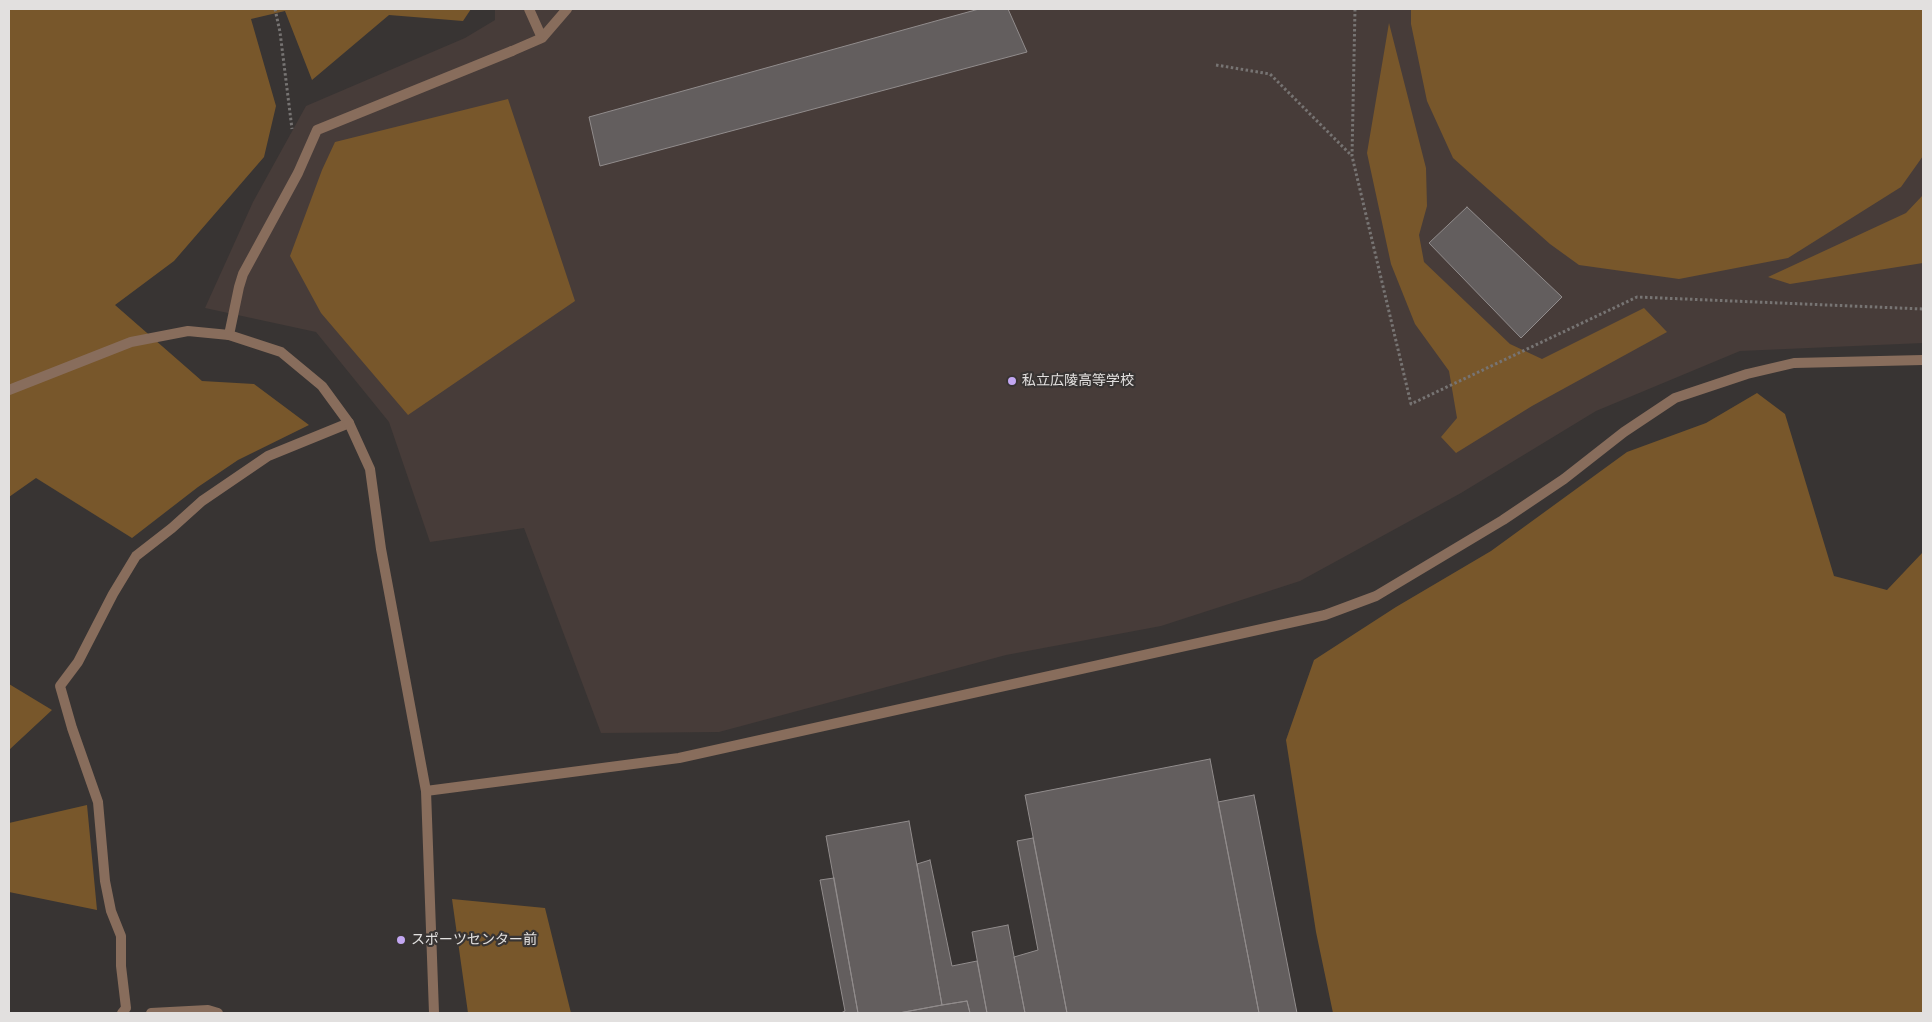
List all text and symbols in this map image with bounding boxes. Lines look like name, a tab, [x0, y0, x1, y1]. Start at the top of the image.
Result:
place label: 私立広陵高等学校	[1022, 373, 1134, 389]
marker: 私立広陵高等学校	[1006, 375, 1018, 387]
place label: スポーツセンター前	[411, 932, 537, 948]
marker: スポーツセンター前	[395, 934, 407, 946]

